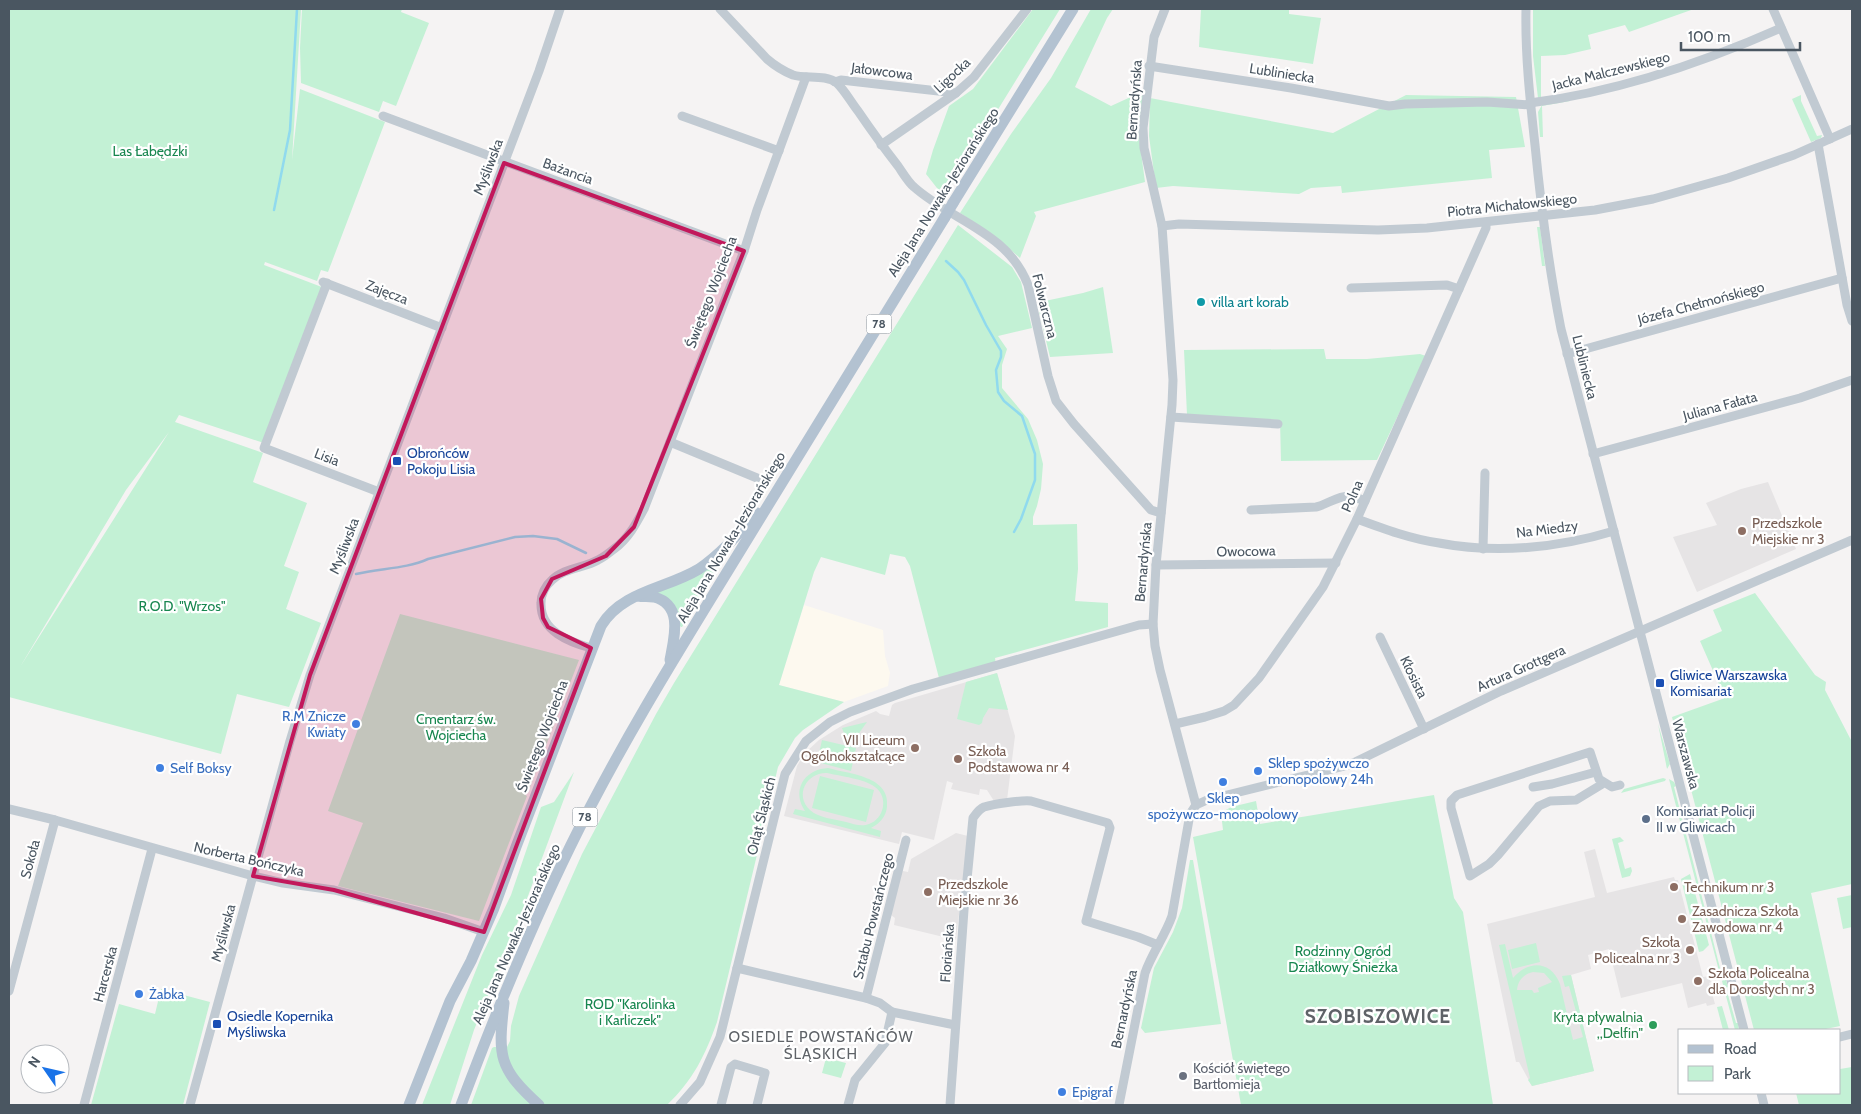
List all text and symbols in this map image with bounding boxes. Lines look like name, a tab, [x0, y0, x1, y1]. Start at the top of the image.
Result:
scale bar	[1681, 20, 1800, 52]
text: 100 m	[1688, 28, 1730, 46]
street label: Jacka Malczewskiego	[1549, 48, 1672, 95]
street label: Ligocka	[930, 53, 974, 97]
street label: Jałowcowa	[849, 58, 914, 84]
street label: Bernardyńska	[1122, 59, 1146, 141]
street label: Lubliniecka	[1248, 59, 1316, 87]
street label: Aleja Jana Nowaka-Jeziorańskiego	[883, 104, 1003, 280]
street label: Myśliwska	[469, 136, 507, 198]
park label: Las Łabędzki	[113, 142, 188, 160]
street label: Bażancia	[540, 154, 596, 188]
street label: Piotra Michałowskiego	[1446, 189, 1578, 221]
street label: Świętego Wojciecha	[681, 233, 741, 351]
street label: Folwarczna	[1028, 272, 1062, 341]
street label: Zajęcza	[363, 276, 411, 308]
street label: Józefa Chełmońskiego	[1635, 277, 1767, 329]
place label: villa art korab	[1211, 293, 1289, 311]
marker: villa art korab	[1195, 296, 1207, 308]
road number: 78	[866, 314, 892, 334]
street label: Lubliniecka	[1568, 333, 1602, 401]
street label: Juliana Fałata	[1680, 387, 1759, 425]
street label: Lisia	[312, 444, 342, 470]
place label: Obrońców Pokoju Lisia	[407, 444, 475, 478]
street label: Aleja Jana Nowaka-Jeziorańskiego	[673, 448, 789, 626]
marker: Obrońców Pokoju Lisia	[391, 455, 403, 467]
street label: Polna	[1337, 477, 1367, 515]
place label: Przedszkole Miejskie nr 3	[1752, 514, 1825, 548]
street label: Myśliwska	[325, 515, 363, 577]
street label: Na Miedzy	[1515, 516, 1579, 542]
street label: Bernardyńska	[1131, 521, 1155, 603]
marker: Przedszkole Miejskie nr 3	[1736, 525, 1748, 537]
street label: Owocowa	[1216, 541, 1276, 561]
park label: R.O.D. "Wrzos"	[139, 597, 225, 615]
street label: Artura Grottgera	[1474, 640, 1568, 696]
street label: Kłosista	[1396, 653, 1432, 701]
place label: Gliwice Warszawska Komisariat	[1670, 666, 1787, 700]
street label: Świętego Wojciecha	[512, 677, 572, 795]
marker: Gliwice Warszawska Komisariat	[1654, 677, 1666, 689]
place label: R.M Znicze Kwiaty	[282, 707, 346, 741]
park label: Cmentarz św. Wojciecha	[416, 710, 496, 744]
street label: Warszawska	[1668, 717, 1704, 791]
marker: R.M Znicze Kwiaty	[350, 718, 362, 730]
place label: VII Liceum Ogólnokształcące	[801, 731, 905, 765]
marker: VII Liceum Ogólnokształcące	[909, 742, 921, 754]
place label: Szkoła Podstawowa nr 4	[968, 742, 1070, 776]
marker: Szkoła Podstawowa nr 4	[952, 753, 964, 765]
place label: Sklep spożywczo monopolowy 24h	[1268, 754, 1373, 788]
place label: Self Boksy	[170, 759, 232, 777]
marker: Self Boksy	[154, 762, 166, 774]
marker: Sklep spożywczo monopolowy 24h	[1252, 765, 1264, 777]
street label: Orląt Śląskich	[743, 775, 779, 857]
marker: Sklep spożywczo-monopolowy	[1217, 776, 1229, 788]
place label: Sklep spożywczo-monopolowy	[1148, 789, 1298, 823]
place label: Komisariat Policji II w Gliwicach	[1656, 802, 1755, 836]
road number: 78	[572, 808, 598, 826]
marker: Komisariat Policji II w Gliwicach	[1640, 813, 1652, 825]
street label: Sokoła	[16, 837, 44, 880]
street label: Norberta Bończyka	[192, 838, 306, 880]
street label: Aleja Jana Nowaka-Jeziorańskiego	[468, 840, 564, 1027]
street label: Sztabu Powstańczego	[849, 851, 897, 981]
place label: Przedszkole Miejskie nr 36	[938, 875, 1019, 909]
place label: Technikum nr 3	[1684, 878, 1774, 896]
marker: Technikum nr 3	[1668, 881, 1680, 893]
marker: Przedszkole Miejskie nr 36	[922, 886, 934, 898]
street label: Myśliwska	[207, 902, 239, 964]
place label: Zasadnicza Szkoła Zawodowa nr 4	[1692, 902, 1799, 936]
marker: Zasadnicza Szkoła Zawodowa nr 4	[1676, 913, 1688, 925]
street label: Floriańska	[936, 923, 958, 983]
place label: Szkoła Policealna nr 3	[1594, 933, 1680, 967]
park label: Rodzinny Ogród Działkowy Śnieżka	[1288, 942, 1398, 976]
street label: Harcerska	[89, 944, 121, 1004]
marker: Szkoła Policealna nr 3	[1684, 944, 1696, 956]
place label: Szkoła Policealna dla Dorosłych nr 3	[1708, 964, 1815, 998]
street label: Bernardyńska	[1107, 968, 1141, 1050]
marker: Szkoła Policealna dla Dorosłych nr 3	[1692, 975, 1704, 987]
place label: Żabka	[149, 985, 184, 1003]
marker: Żabka	[133, 988, 145, 1000]
park label: ROD "Karolinka i Karliczek"	[585, 995, 676, 1029]
district label: SZOBISZOWICE	[1305, 1005, 1451, 1028]
place label: Osiedle Kopernika Myśliwska	[227, 1007, 333, 1041]
place label: Kryta pływalnia ,,Delfin"	[1553, 1008, 1643, 1042]
marker: Osiedle Kopernika Myśliwska	[211, 1018, 223, 1030]
marker: Kryta pływalnia ,,Delfin"	[1647, 1019, 1659, 1031]
district label: OSIEDLE POWSTAŃCÓW ŚLĄSKICH	[728, 1027, 914, 1063]
legend	[1678, 1029, 1841, 1094]
text: Road	[1724, 1040, 1757, 1058]
north arrow	[20, 1044, 70, 1094]
text: N	[24, 1053, 44, 1071]
place label: Kościół świętego Bartłomieja	[1193, 1059, 1290, 1093]
text: Park	[1724, 1065, 1751, 1083]
marker: Kościół świętego Bartłomieja	[1177, 1070, 1189, 1082]
place label: Epigraf	[1072, 1083, 1113, 1101]
marker: Epigraf	[1056, 1086, 1068, 1098]

